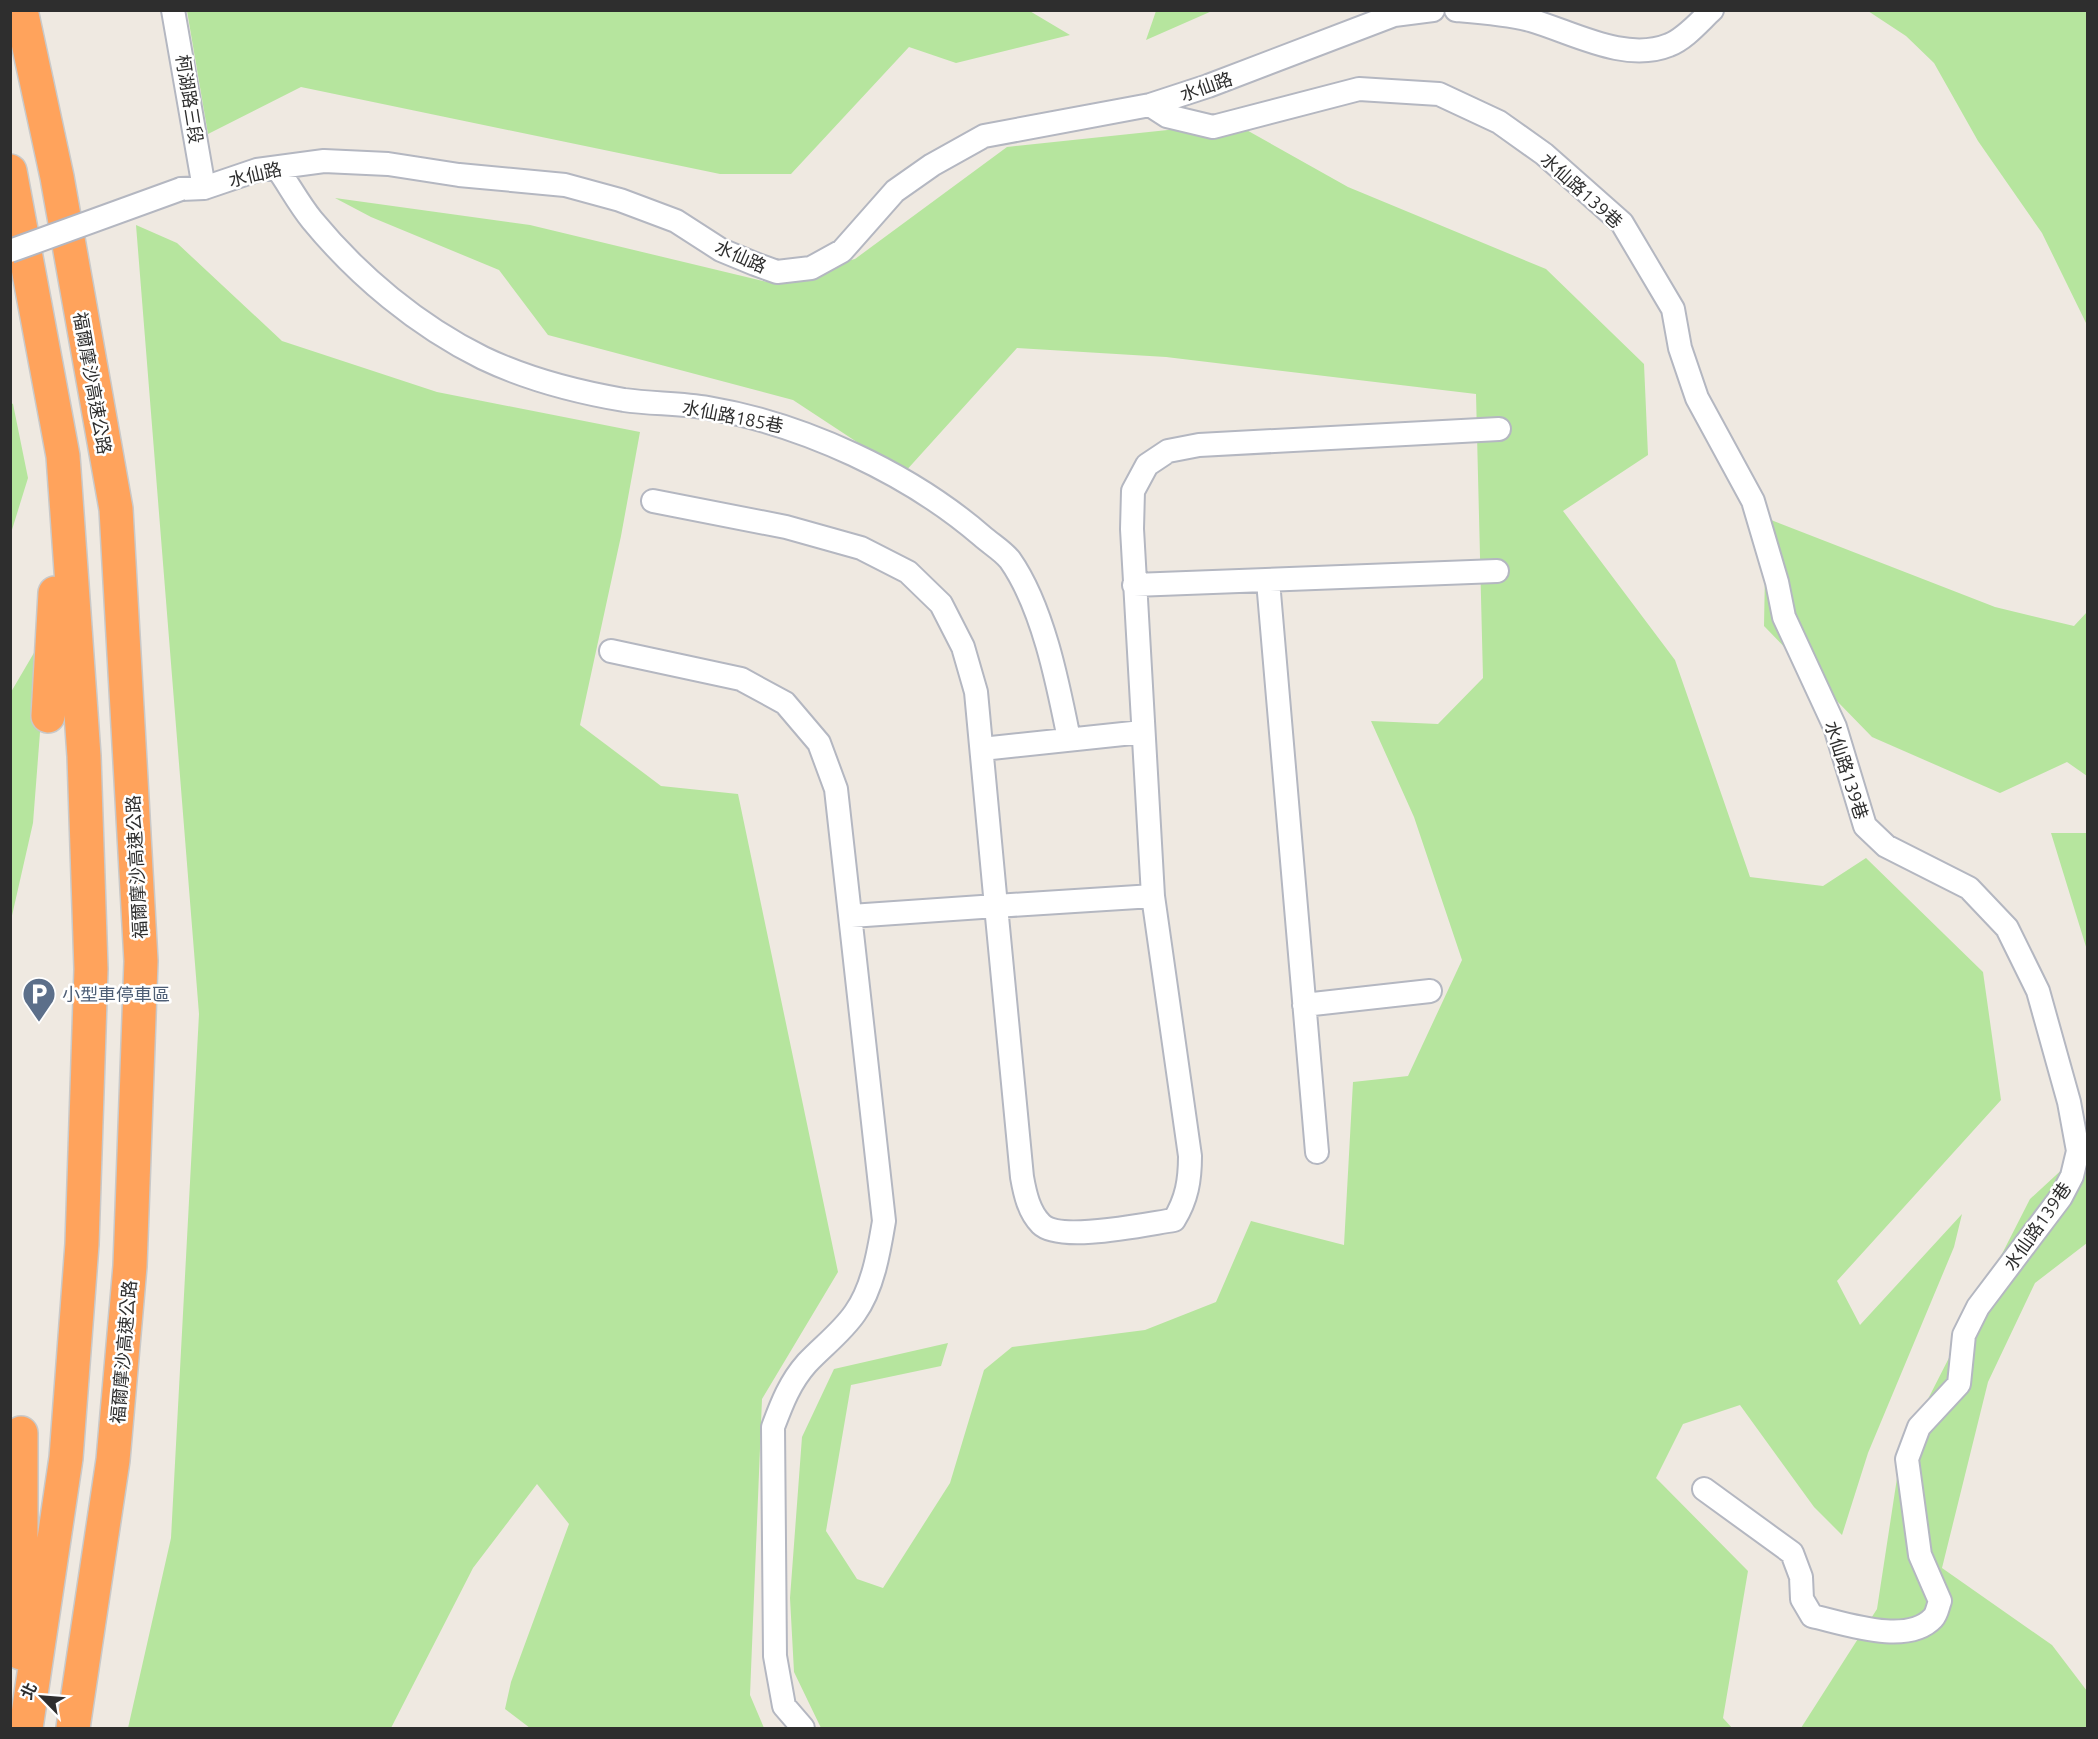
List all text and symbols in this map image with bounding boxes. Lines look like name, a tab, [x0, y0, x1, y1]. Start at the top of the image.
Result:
street label: 柯湖路三段	[173, 53, 207, 145]
street label: 水仙路	[1177, 68, 1235, 104]
street label: 水仙路139巷	[1537, 148, 1627, 232]
street label: 水仙路	[226, 158, 284, 190]
street label: 水仙路	[712, 236, 770, 276]
street label: 福爾摩沙高速公路	[71, 310, 115, 456]
street label: 水仙路185巷	[681, 396, 785, 436]
street label: 水仙路139巷	[1822, 718, 1872, 822]
street label: 福爾摩沙高速公路	[122, 795, 150, 939]
parking icon: 小型車停車區	[21, 976, 57, 1023]
place label: 小型車停車區	[62, 984, 170, 1004]
street label: 水仙路139巷	[1999, 1178, 2075, 1274]
street label: 福爾摩沙高速公路	[107, 1279, 139, 1425]
north arrow	[12, 1667, 72, 1727]
text: 北	[17, 1680, 40, 1702]

